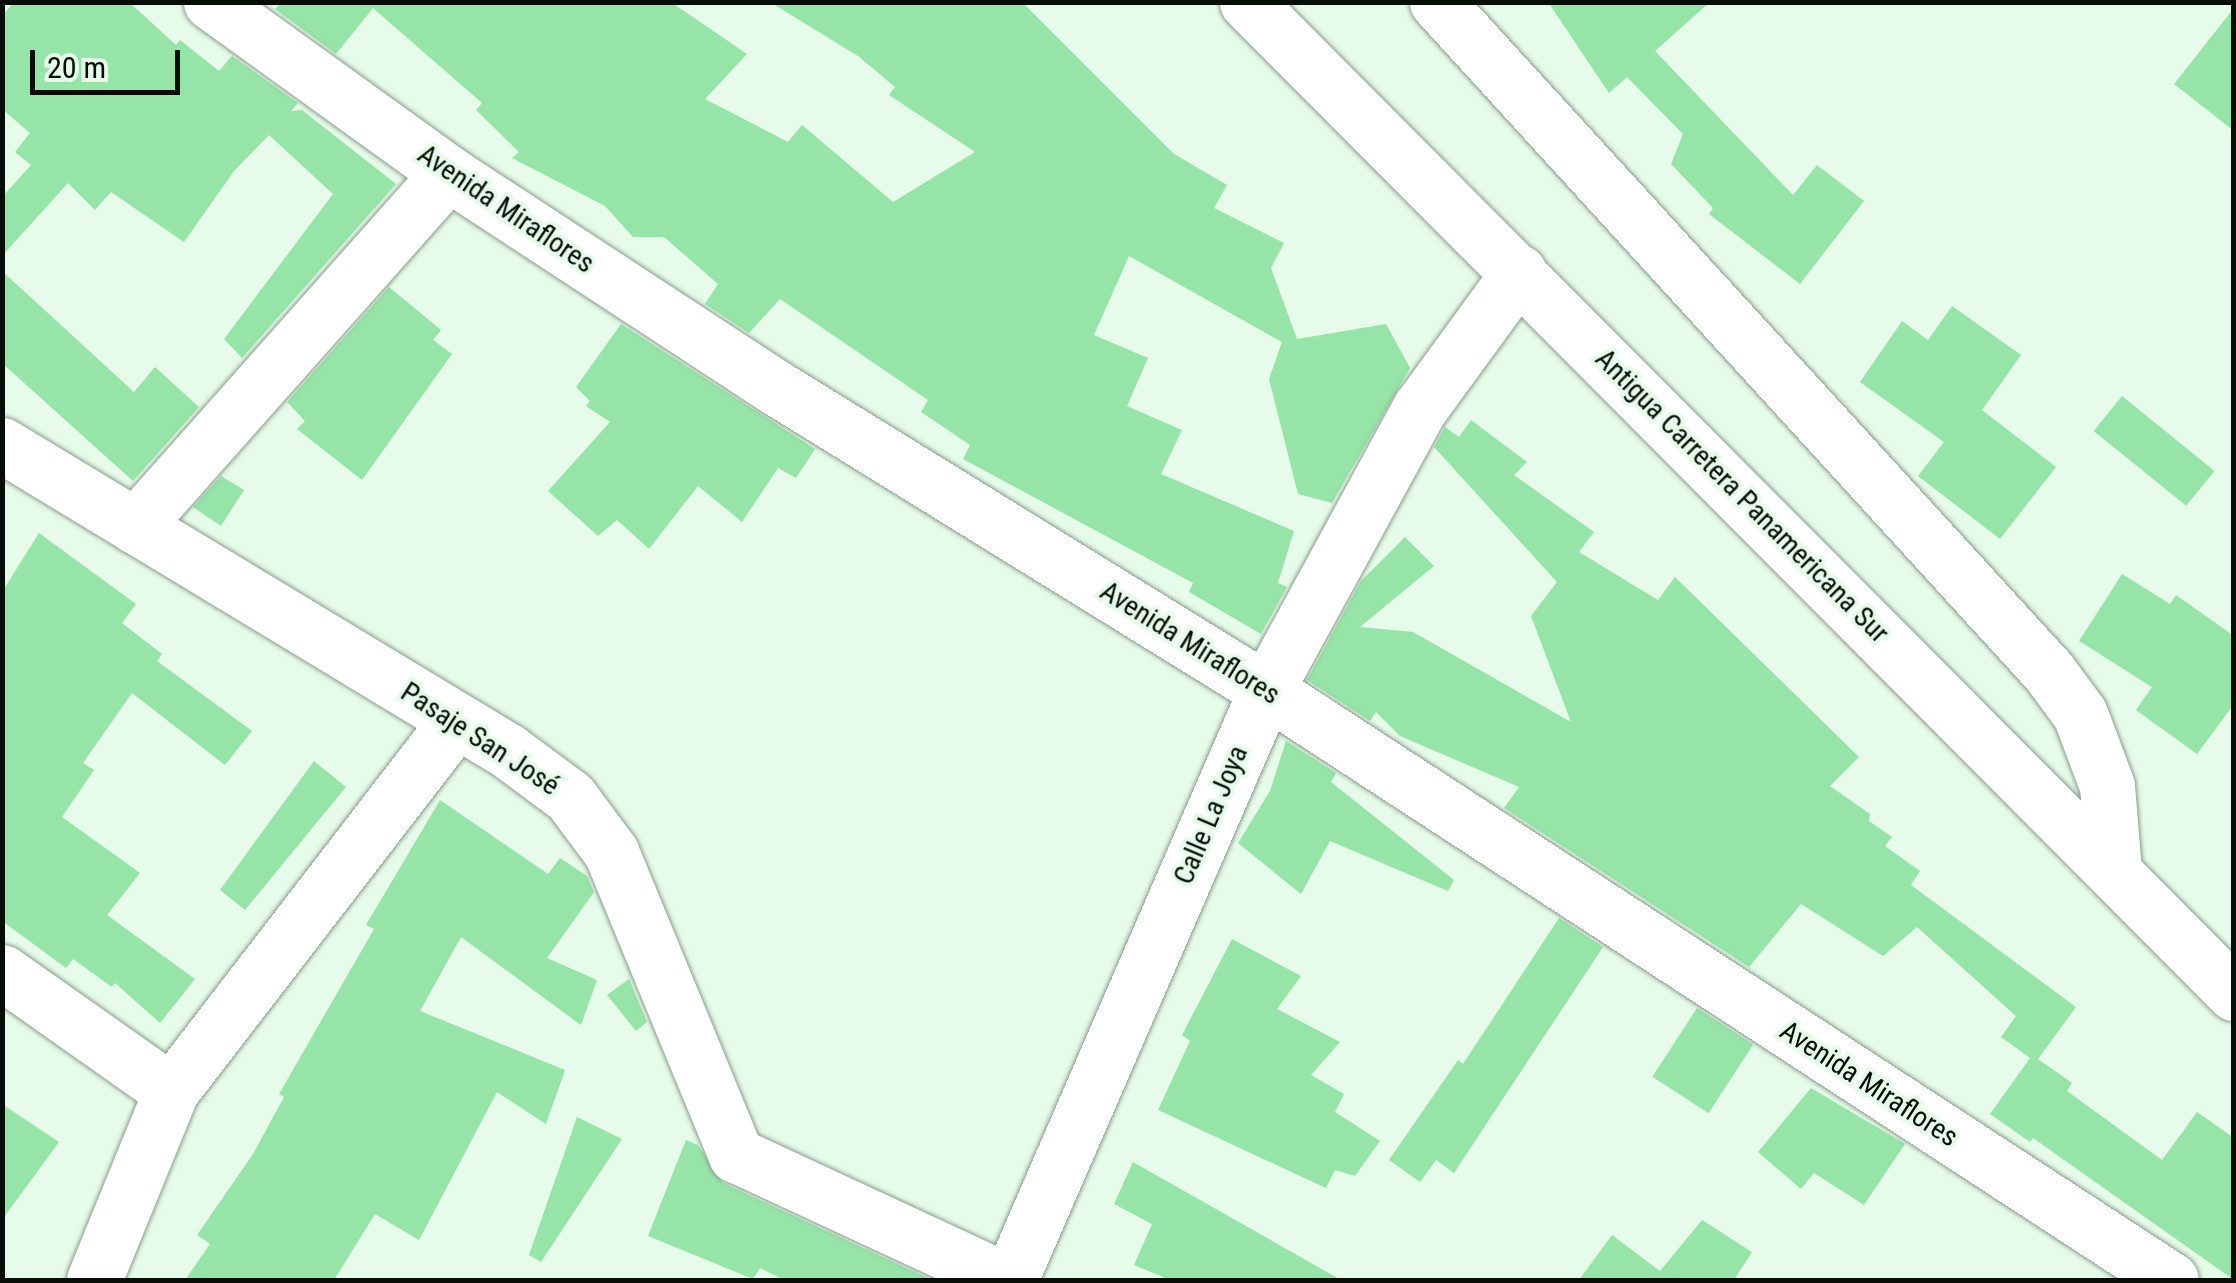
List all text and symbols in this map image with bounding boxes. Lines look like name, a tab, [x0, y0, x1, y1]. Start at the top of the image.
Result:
scale bar	[35, 30, 185, 92]
text: 20 m	[47, 50, 106, 85]
street label: Avenida Miraflores	[411, 138, 601, 280]
street label: Antigua Carretera Panamericana Sur	[1588, 342, 1896, 650]
street label: Avenida Miraflores	[1094, 574, 1286, 712]
street label: Pasaje San José	[394, 675, 566, 803]
street label: Calle La Joya	[1167, 741, 1255, 889]
street label: Avenida Miraflores	[1774, 1014, 1964, 1154]

